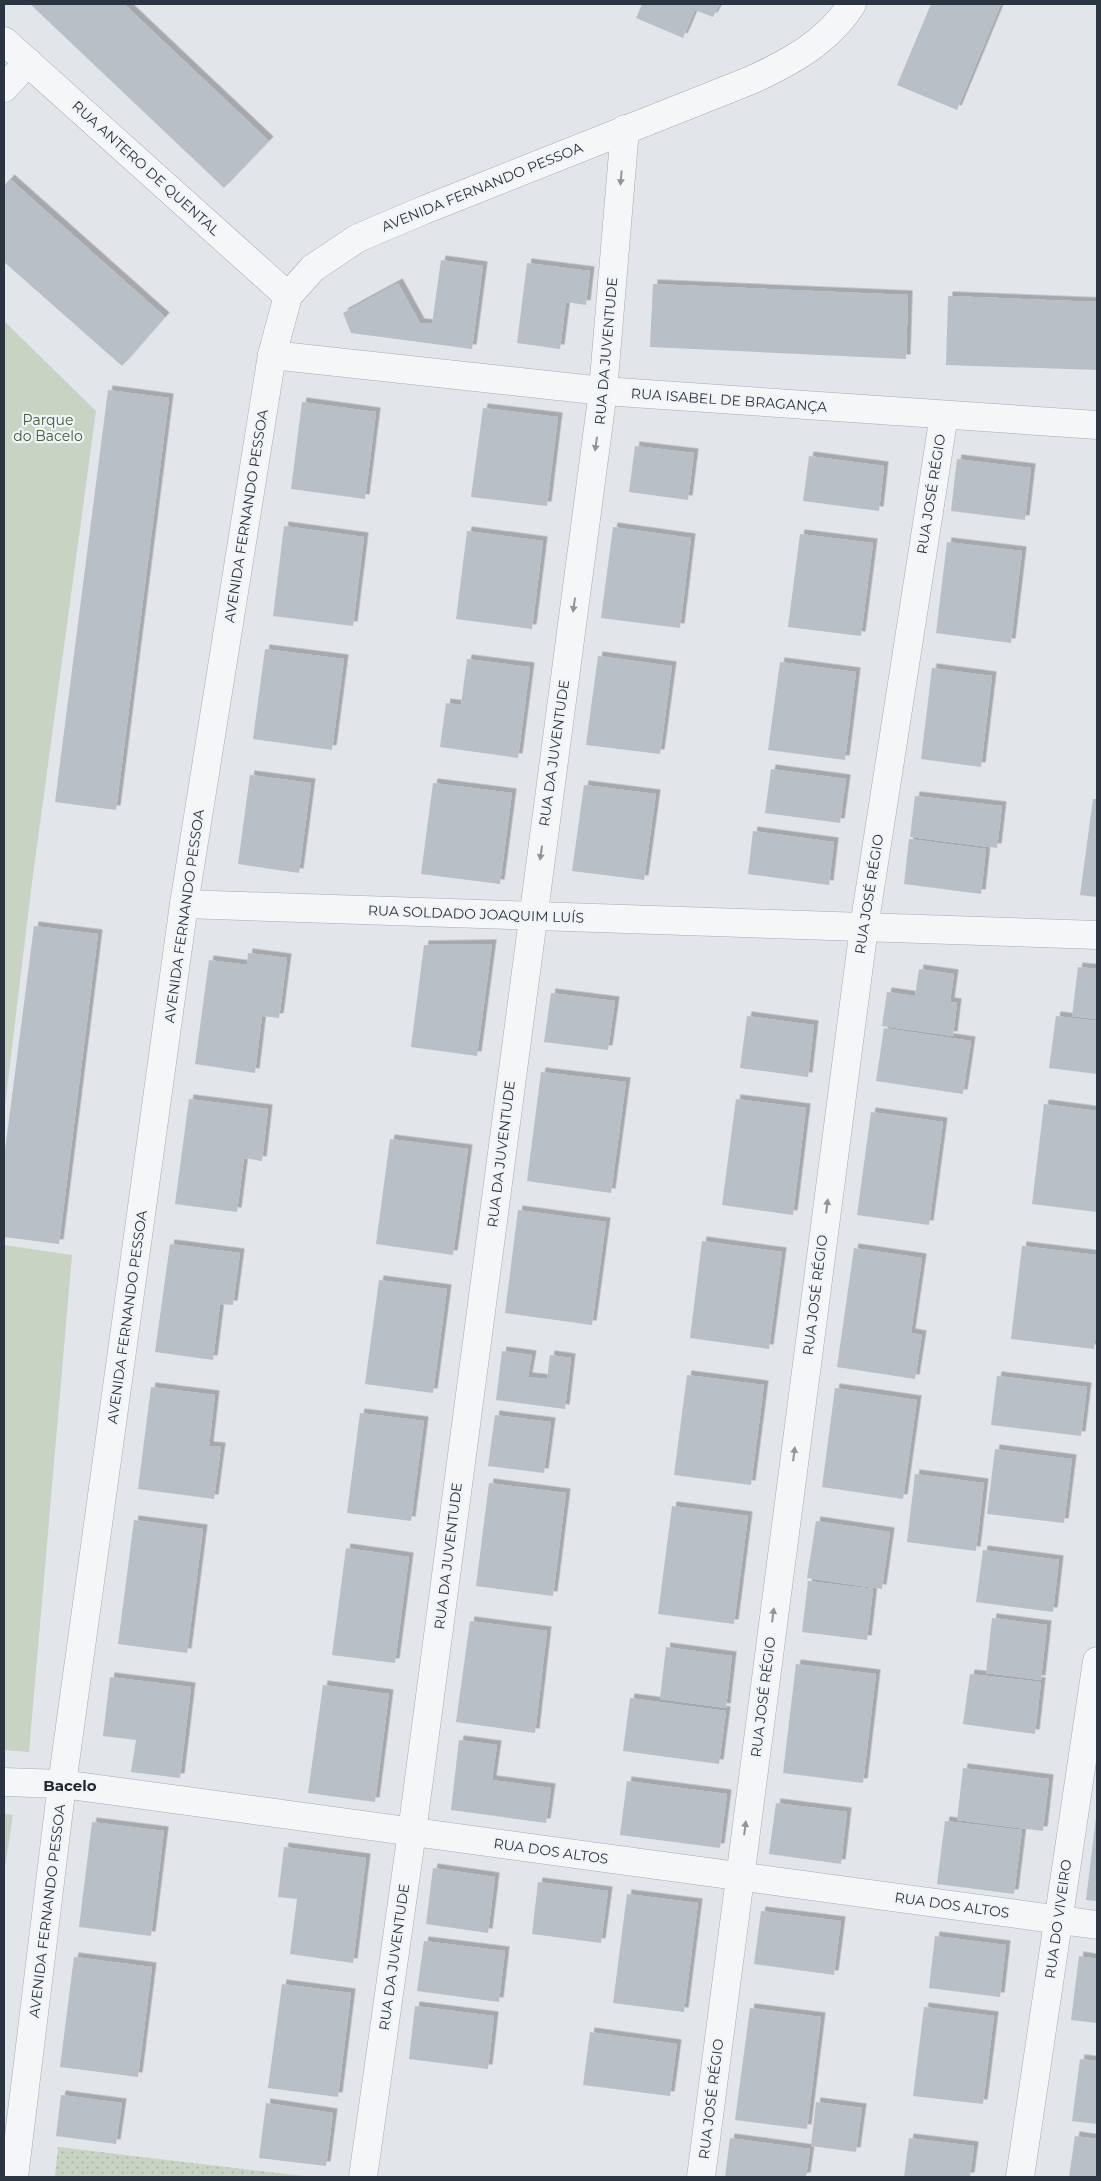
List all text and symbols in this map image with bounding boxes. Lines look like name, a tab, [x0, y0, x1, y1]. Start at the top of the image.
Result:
street label: RUA ANTERO DE QUENTAL	[68, 97, 224, 240]
street label: AVENIDA FERNANDO PESSOA	[379, 138, 586, 236]
one-way arrow	[617, 170, 625, 186]
street label: RUA DA JUVENTUDE	[591, 276, 621, 426]
street label: RUA ISABEL DE BRAGANÇA	[630, 384, 829, 416]
street label: AVENIDA FERNANDO PESSOA	[220, 407, 272, 624]
park label: Parque do Bacelo	[13, 411, 83, 445]
street label: RUA JOSÉ RÉGIO	[913, 432, 949, 555]
one-way arrow	[592, 436, 600, 452]
one-way arrow	[570, 597, 578, 613]
street label: RUA DA JUVENTUDE	[535, 678, 573, 828]
street label: AVENIDA FERNANDO PESSOA	[160, 807, 208, 1024]
street label: RUA JOSÉ RÉGIO	[851, 832, 887, 955]
one-way arrow	[537, 845, 545, 861]
street label: RUA SOLDADO JOAQUIM LUÍS	[368, 901, 584, 927]
street label: RUA DA JUVENTUDE	[483, 1079, 519, 1229]
one-way arrow	[823, 1197, 831, 1213]
street label: AVENIDA FERNANDO PESSOA	[103, 1208, 151, 1425]
street label: RUA JOSÉ RÉGIO	[799, 1233, 831, 1356]
one-way arrow	[791, 1445, 799, 1461]
street label: RUA DA JUVENTUDE	[430, 1481, 466, 1631]
one-way arrow	[769, 1606, 777, 1622]
street label: RUA JOSÉ RÉGIO	[747, 1635, 779, 1758]
district label: Bacelo	[43, 1776, 97, 1795]
street label: AVENIDA FERNANDO PESSOA	[25, 1802, 69, 2019]
one-way arrow	[742, 1820, 750, 1836]
street label: RUA DOS ALTOS	[492, 1834, 610, 1868]
street label: RUA DO VIVEIRO	[1041, 1858, 1075, 1980]
street label: RUA DA JUVENTUDE	[375, 1882, 413, 2032]
street label: RUA DOS ALTOS	[893, 1888, 1011, 1922]
street label: RUA JOSÉ RÉGIO	[695, 2037, 727, 2160]

